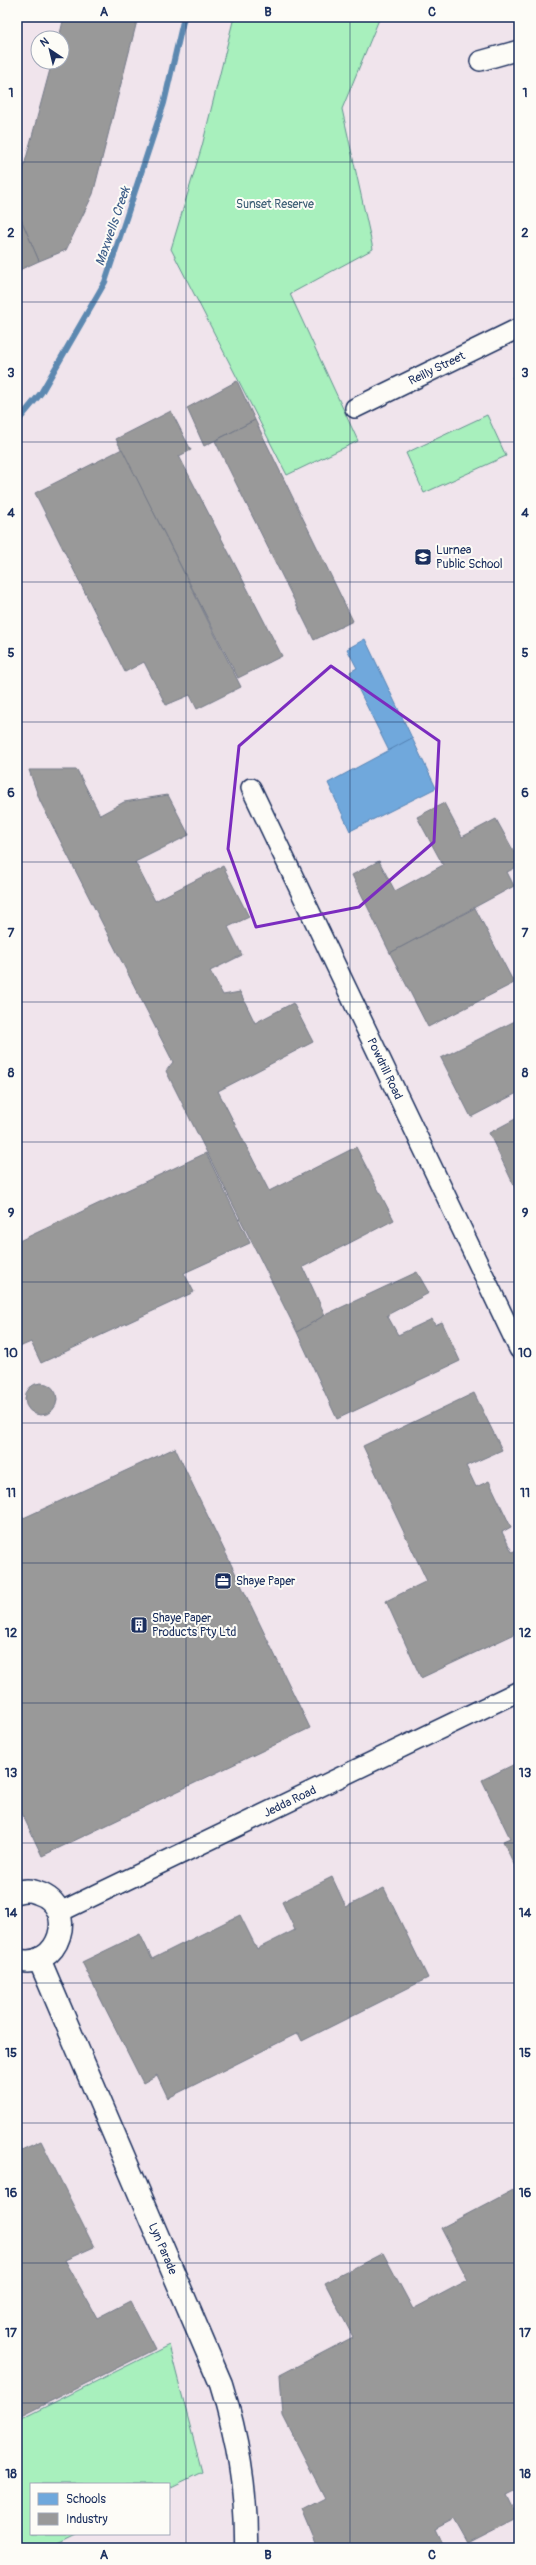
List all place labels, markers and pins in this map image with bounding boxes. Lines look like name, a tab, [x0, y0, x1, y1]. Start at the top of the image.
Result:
place label: Lurnea Public School	[436, 543, 503, 572]
school or university icon: Lurnea Public School	[413, 547, 433, 567]
office icon: Shaye Paper	[213, 1571, 233, 1591]
place label: Shaye Paper	[236, 1574, 296, 1589]
place label: Shaye Paper Products Pty Ltd	[152, 1611, 236, 1640]
building icon: Shaye Paper Products Pty Ltd	[129, 1615, 149, 1635]

